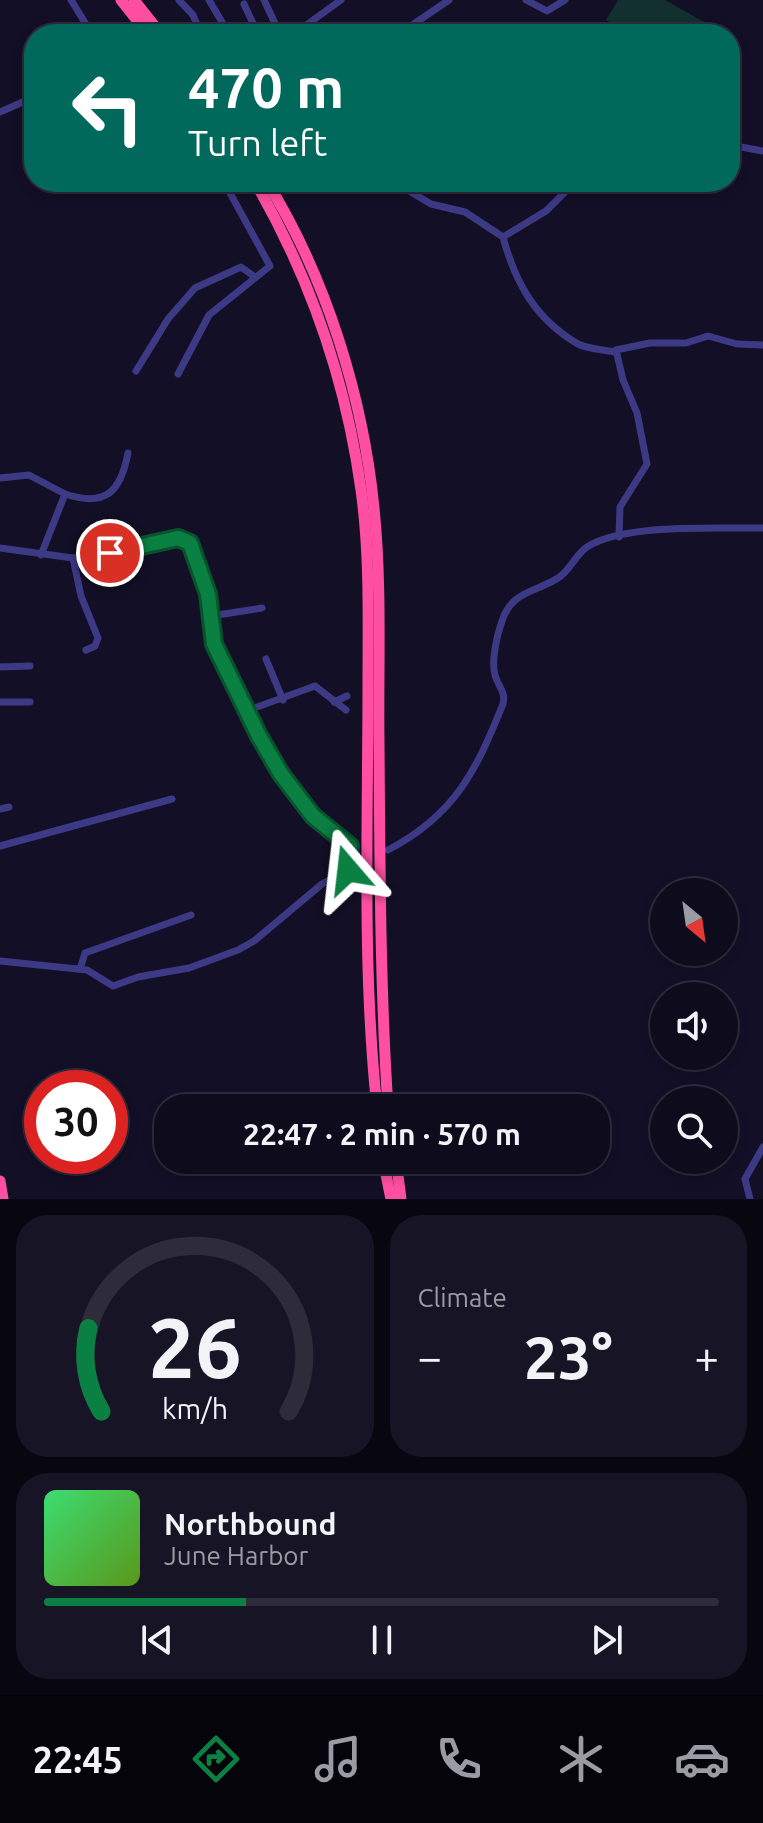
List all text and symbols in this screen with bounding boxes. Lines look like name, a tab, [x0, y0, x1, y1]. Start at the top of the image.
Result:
icon: left	[56, 56, 160, 160]
text: 470 m	[188, 56, 344, 119]
text: Turn left	[188, 122, 327, 163]
pin	[76, 519, 144, 587]
icon: arrive	[88, 531, 132, 575]
position arrow	[306, 828, 390, 912]
north arrow	[650, 878, 738, 966]
map controls	[650, 878, 738, 1174]
button: sound	[650, 982, 738, 1070]
speed limit sign: 30	[24, 1070, 128, 1174]
button: search	[650, 1086, 738, 1174]
text: 22:47 · 2 min · 570 m	[243, 1117, 521, 1151]
text: Climate	[418, 1283, 507, 1312]
text: 26	[148, 1300, 242, 1394]
text: 23°	[524, 1323, 613, 1390]
text: −	[418, 1332, 442, 1381]
text: +	[694, 1332, 719, 1381]
text: km/h	[162, 1392, 228, 1424]
text: Northbound	[164, 1507, 336, 1541]
text: June Harbor	[164, 1541, 308, 1570]
icon: previous	[135, 1618, 179, 1662]
icon: pause	[360, 1618, 404, 1662]
icon: next	[585, 1618, 629, 1662]
icon: directions	[188, 1731, 244, 1787]
icon: music	[310, 1731, 366, 1787]
icon: phone	[431, 1731, 487, 1787]
icon: climate	[553, 1731, 609, 1787]
icon: car	[674, 1731, 730, 1787]
text: 22:45	[33, 1739, 123, 1780]

